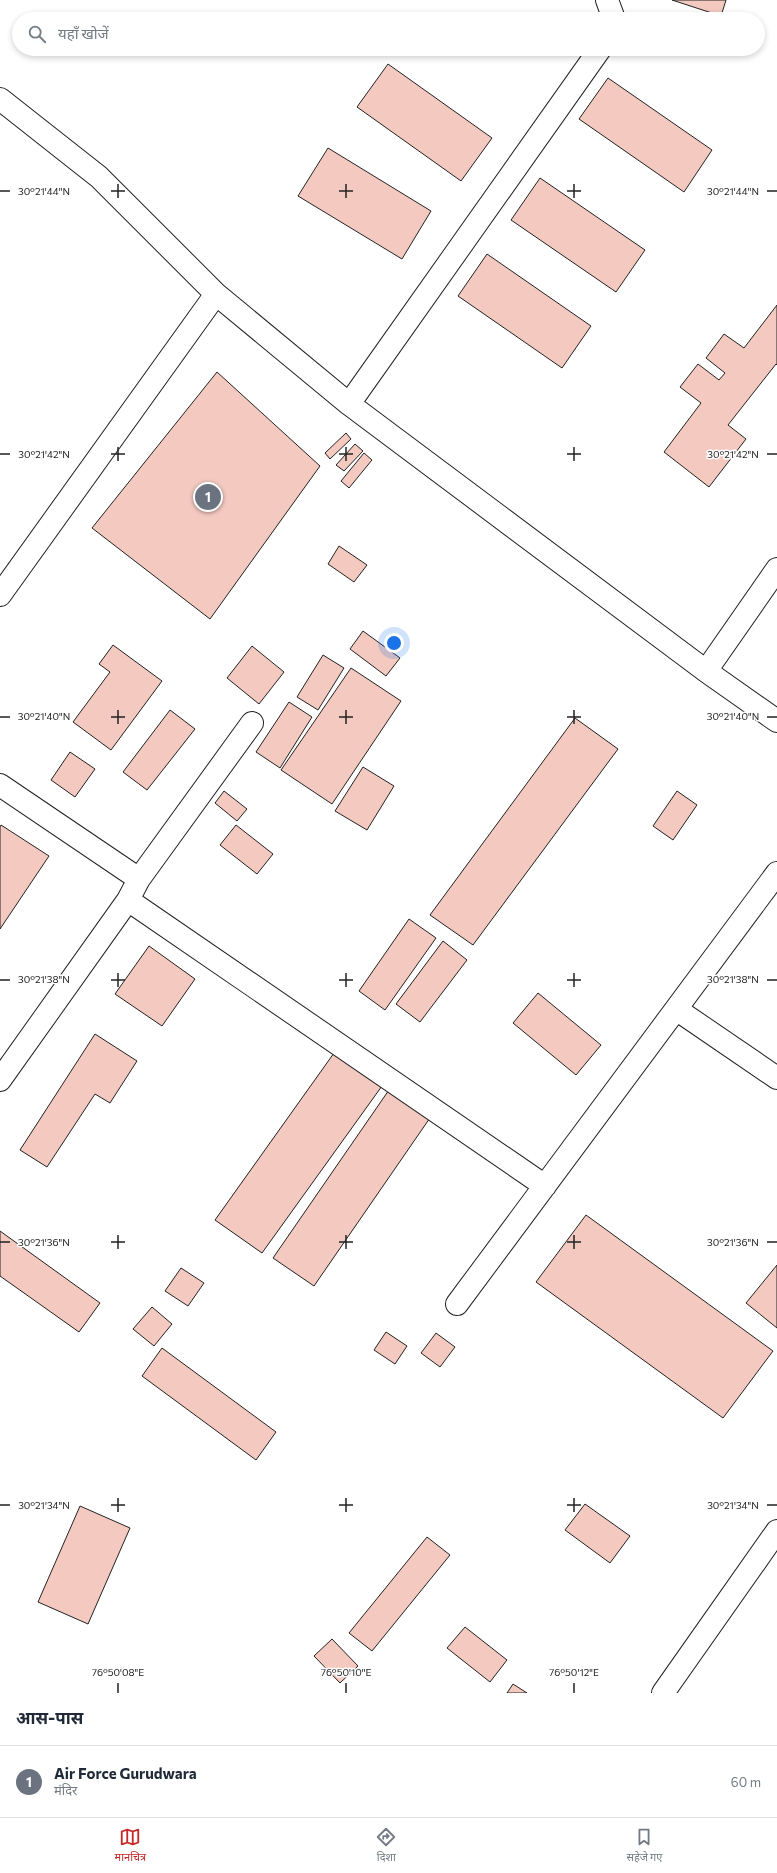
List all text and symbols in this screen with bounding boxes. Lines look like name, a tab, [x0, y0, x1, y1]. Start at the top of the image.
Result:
search box	[12, 12, 765, 56]
icon: search	[26, 23, 48, 45]
text: यहाँ खोजें	[58, 24, 109, 42]
text: 30°21'44"N	[18, 185, 70, 197]
text: 30°21'44"N	[707, 185, 759, 197]
text: 30°21'42"N	[18, 448, 70, 460]
text: 30°21'42"N	[707, 448, 759, 460]
pin: 1	[195, 482, 221, 512]
your location	[384, 633, 404, 653]
text: 30°21'40"N	[18, 710, 70, 722]
text: 30°21'40"N	[707, 710, 759, 722]
text: 30°21'38"N	[18, 973, 70, 985]
text: 30°21'38"N	[707, 973, 759, 985]
text: 30°21'36"N	[18, 1236, 70, 1248]
text: 30°21'36"N	[707, 1236, 759, 1248]
text: 30°21'34"N	[18, 1499, 70, 1511]
text: 30°21'34"N	[707, 1499, 759, 1511]
text: 76°50'08"E	[92, 1666, 144, 1678]
text: 76°50'10"E	[321, 1666, 371, 1678]
text: 76°50'12"E	[549, 1666, 599, 1678]
text: आस-पास	[16, 1707, 83, 1728]
text: Air Force Gurudwara	[54, 1764, 197, 1782]
text: 1	[26, 1774, 32, 1790]
text: 60 m	[731, 1774, 761, 1790]
text: मंदिर	[54, 1782, 77, 1798]
tab: मानचित्र	[115, 1826, 146, 1865]
tab: दिशा	[375, 1826, 397, 1865]
tab: सहेजे गए	[627, 1826, 662, 1865]

